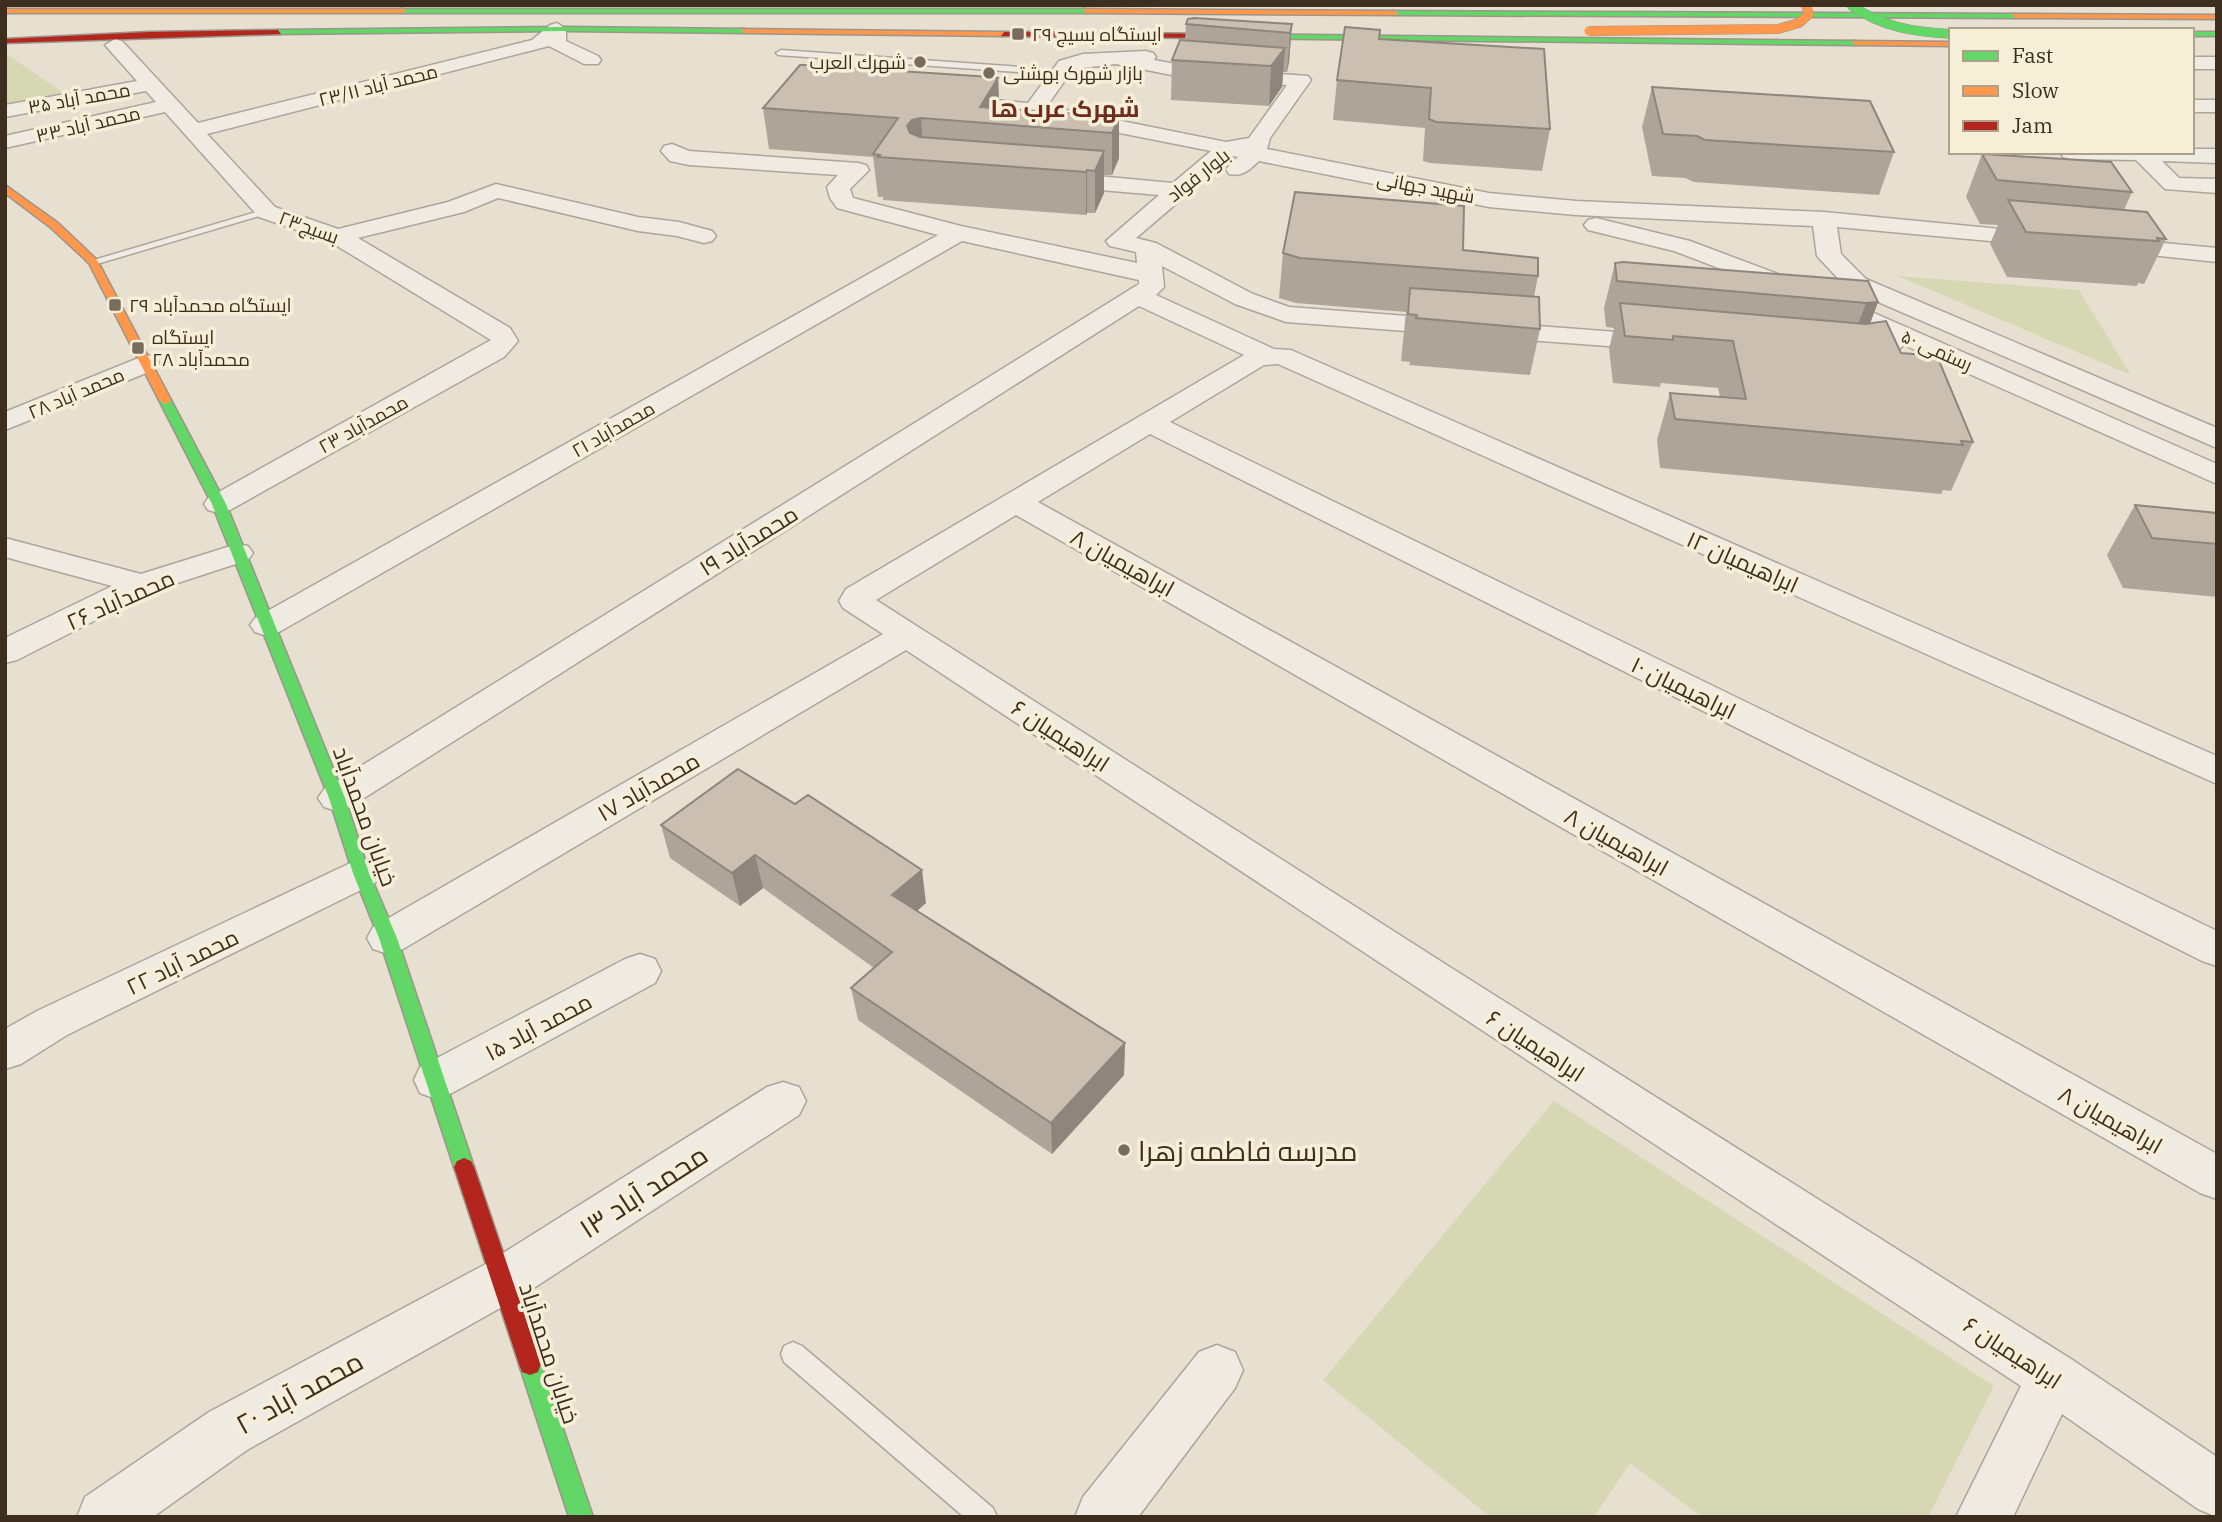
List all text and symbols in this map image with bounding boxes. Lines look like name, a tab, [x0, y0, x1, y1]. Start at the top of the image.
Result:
place label: ایستگاه بسیج ۲۹	[1032, 22, 1162, 48]
marker: ایستگاه بسیج ۲۹	[1010, 26, 1026, 42]
legend	[1949, 28, 2194, 154]
text: Fast	[2012, 41, 2053, 69]
place label: شهرك العرب	[810, 50, 906, 74]
marker: شهرك العرب	[912, 54, 928, 70]
street label: محمد آباد ۲۳/۱۱	[316, 59, 440, 111]
place label: بازار شهرک بهشتی	[1003, 61, 1143, 85]
marker: بازار شهرک بهشتی	[981, 65, 997, 81]
text: Slow	[2012, 76, 2059, 104]
street label: محمد آباد ۳۵	[26, 77, 132, 119]
district label: شهرک عرب ها	[991, 92, 1139, 124]
street label: محمد آباد ۳۳	[34, 100, 142, 148]
text: Jam	[2012, 111, 2053, 139]
street label: بلوار فواد	[1162, 143, 1234, 207]
street label: شهید جهانی	[1375, 166, 1477, 208]
street label: بسیج۲۳	[275, 205, 342, 251]
place label: ایستگاه محمدآباد ۲۹	[129, 293, 292, 317]
marker: ایستگاه محمدآباد ۲۹	[107, 297, 123, 313]
street label: رستمی ۵۰	[1898, 324, 1976, 376]
place label: ایستگاه محمدآباد ۲۸	[152, 325, 250, 371]
marker: ایستگاه محمدآباد ۲۸	[130, 340, 146, 356]
street label: محمد آباد ۲۸	[24, 362, 128, 424]
street label: محمدآباد ۲۳	[314, 390, 412, 458]
street label: محمدآباد ۲۱	[567, 396, 659, 462]
street label: محمدآباد ۱۹	[693, 498, 803, 582]
street label: ابراهیمیان ۸	[1066, 521, 1180, 603]
street label: ابراهیمیان ۱۲	[1682, 523, 1804, 599]
street label: محمدآباد ۲۶	[61, 562, 179, 636]
street label: ابراهیمیان ۱۰	[1627, 649, 1741, 725]
street label: ابراهیمیان ۶	[1006, 692, 1116, 778]
street label: خیابان محمدآباد	[327, 742, 405, 890]
street label: محمدآباد ۱۷	[591, 745, 705, 827]
street label: ابراهیمیان ۸	[1560, 800, 1674, 882]
street label: محمد آباد ۲۲	[121, 921, 243, 1001]
street label: محمد آباد ۱۵	[479, 985, 597, 1067]
street label: ابراهیمیان ۶	[1481, 1002, 1591, 1088]
street label: ابراهیمیان ۸	[2054, 1078, 2168, 1160]
place label: مدرسه فاطمه زهرا	[1138, 1132, 1357, 1169]
street label: محمد آباد ۱۳	[572, 1136, 714, 1246]
marker: مدرسه فاطمه زهرا	[1116, 1142, 1132, 1158]
street label: خیابان محمدآباد	[513, 1279, 587, 1427]
street label: ابراهیمیان ۶	[1958, 1309, 2068, 1395]
street label: محمد آباد ۲۰	[229, 1342, 369, 1442]

